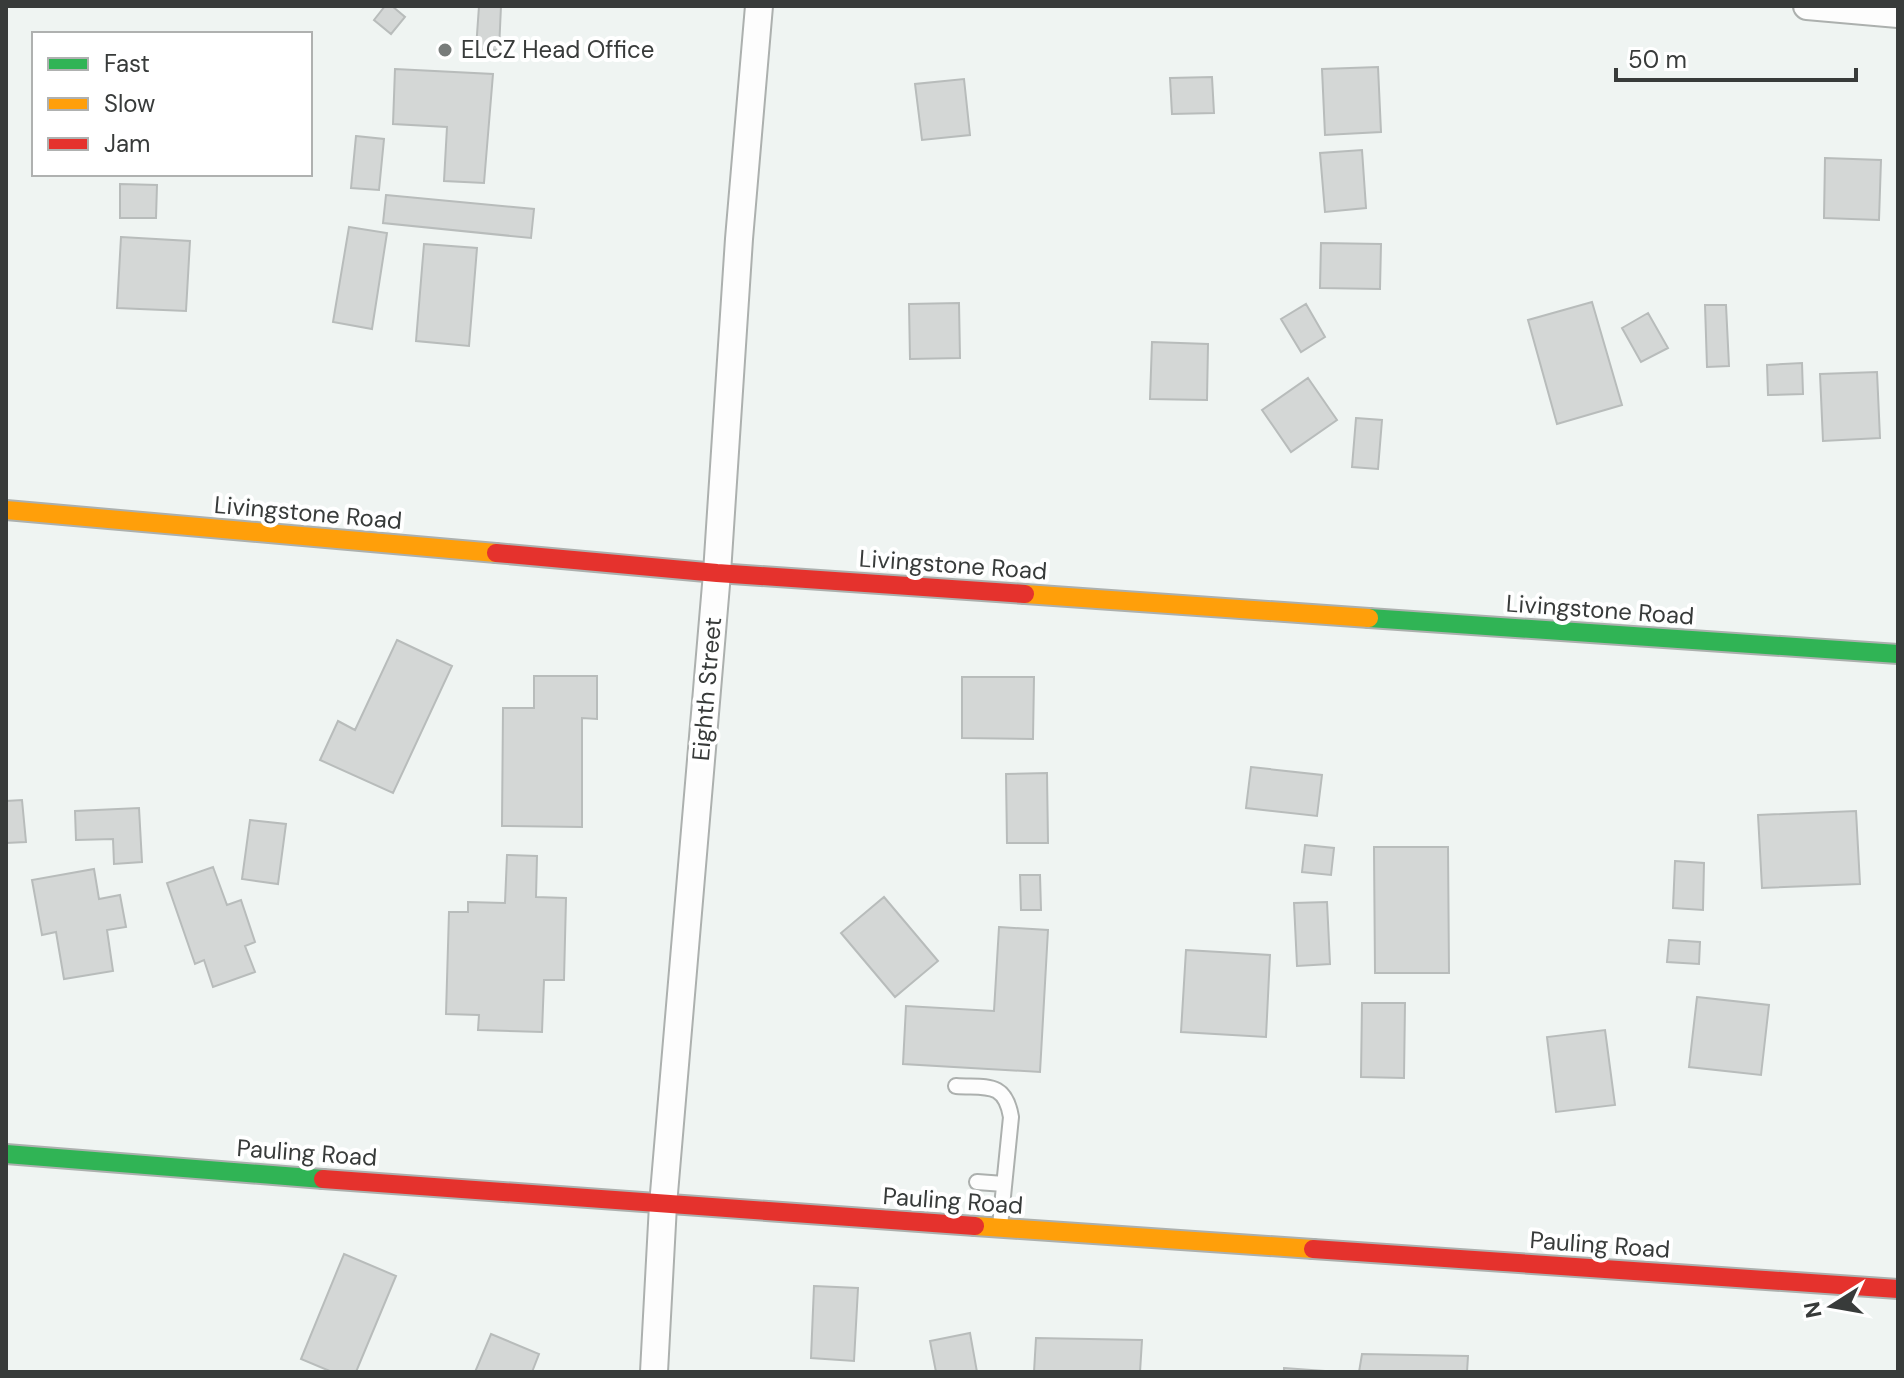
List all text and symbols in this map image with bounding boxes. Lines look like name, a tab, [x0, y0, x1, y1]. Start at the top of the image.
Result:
legend	[32, 32, 312, 176]
scale bar	[1616, 32, 1856, 82]
place label: ELCZ Head Office	[461, 34, 654, 65]
marker: ELCZ Head Office	[436, 41, 454, 59]
text: 50 m	[1628, 44, 1687, 75]
text: Fast	[104, 48, 150, 79]
text: Slow	[104, 88, 155, 119]
text: Jam	[104, 128, 150, 159]
street label: Livingstone Road	[213, 489, 403, 536]
street label: Livingstone Road	[858, 542, 1048, 587]
street label: Livingstone Road	[1505, 587, 1695, 632]
street label: Eighth Street	[685, 616, 728, 762]
street label: Pauling Road	[236, 1132, 378, 1173]
street label: Pauling Road	[882, 1180, 1024, 1221]
street label: Pauling Road	[1529, 1224, 1671, 1265]
north arrow	[1792, 1266, 1872, 1346]
text: N	[1797, 1299, 1829, 1320]

